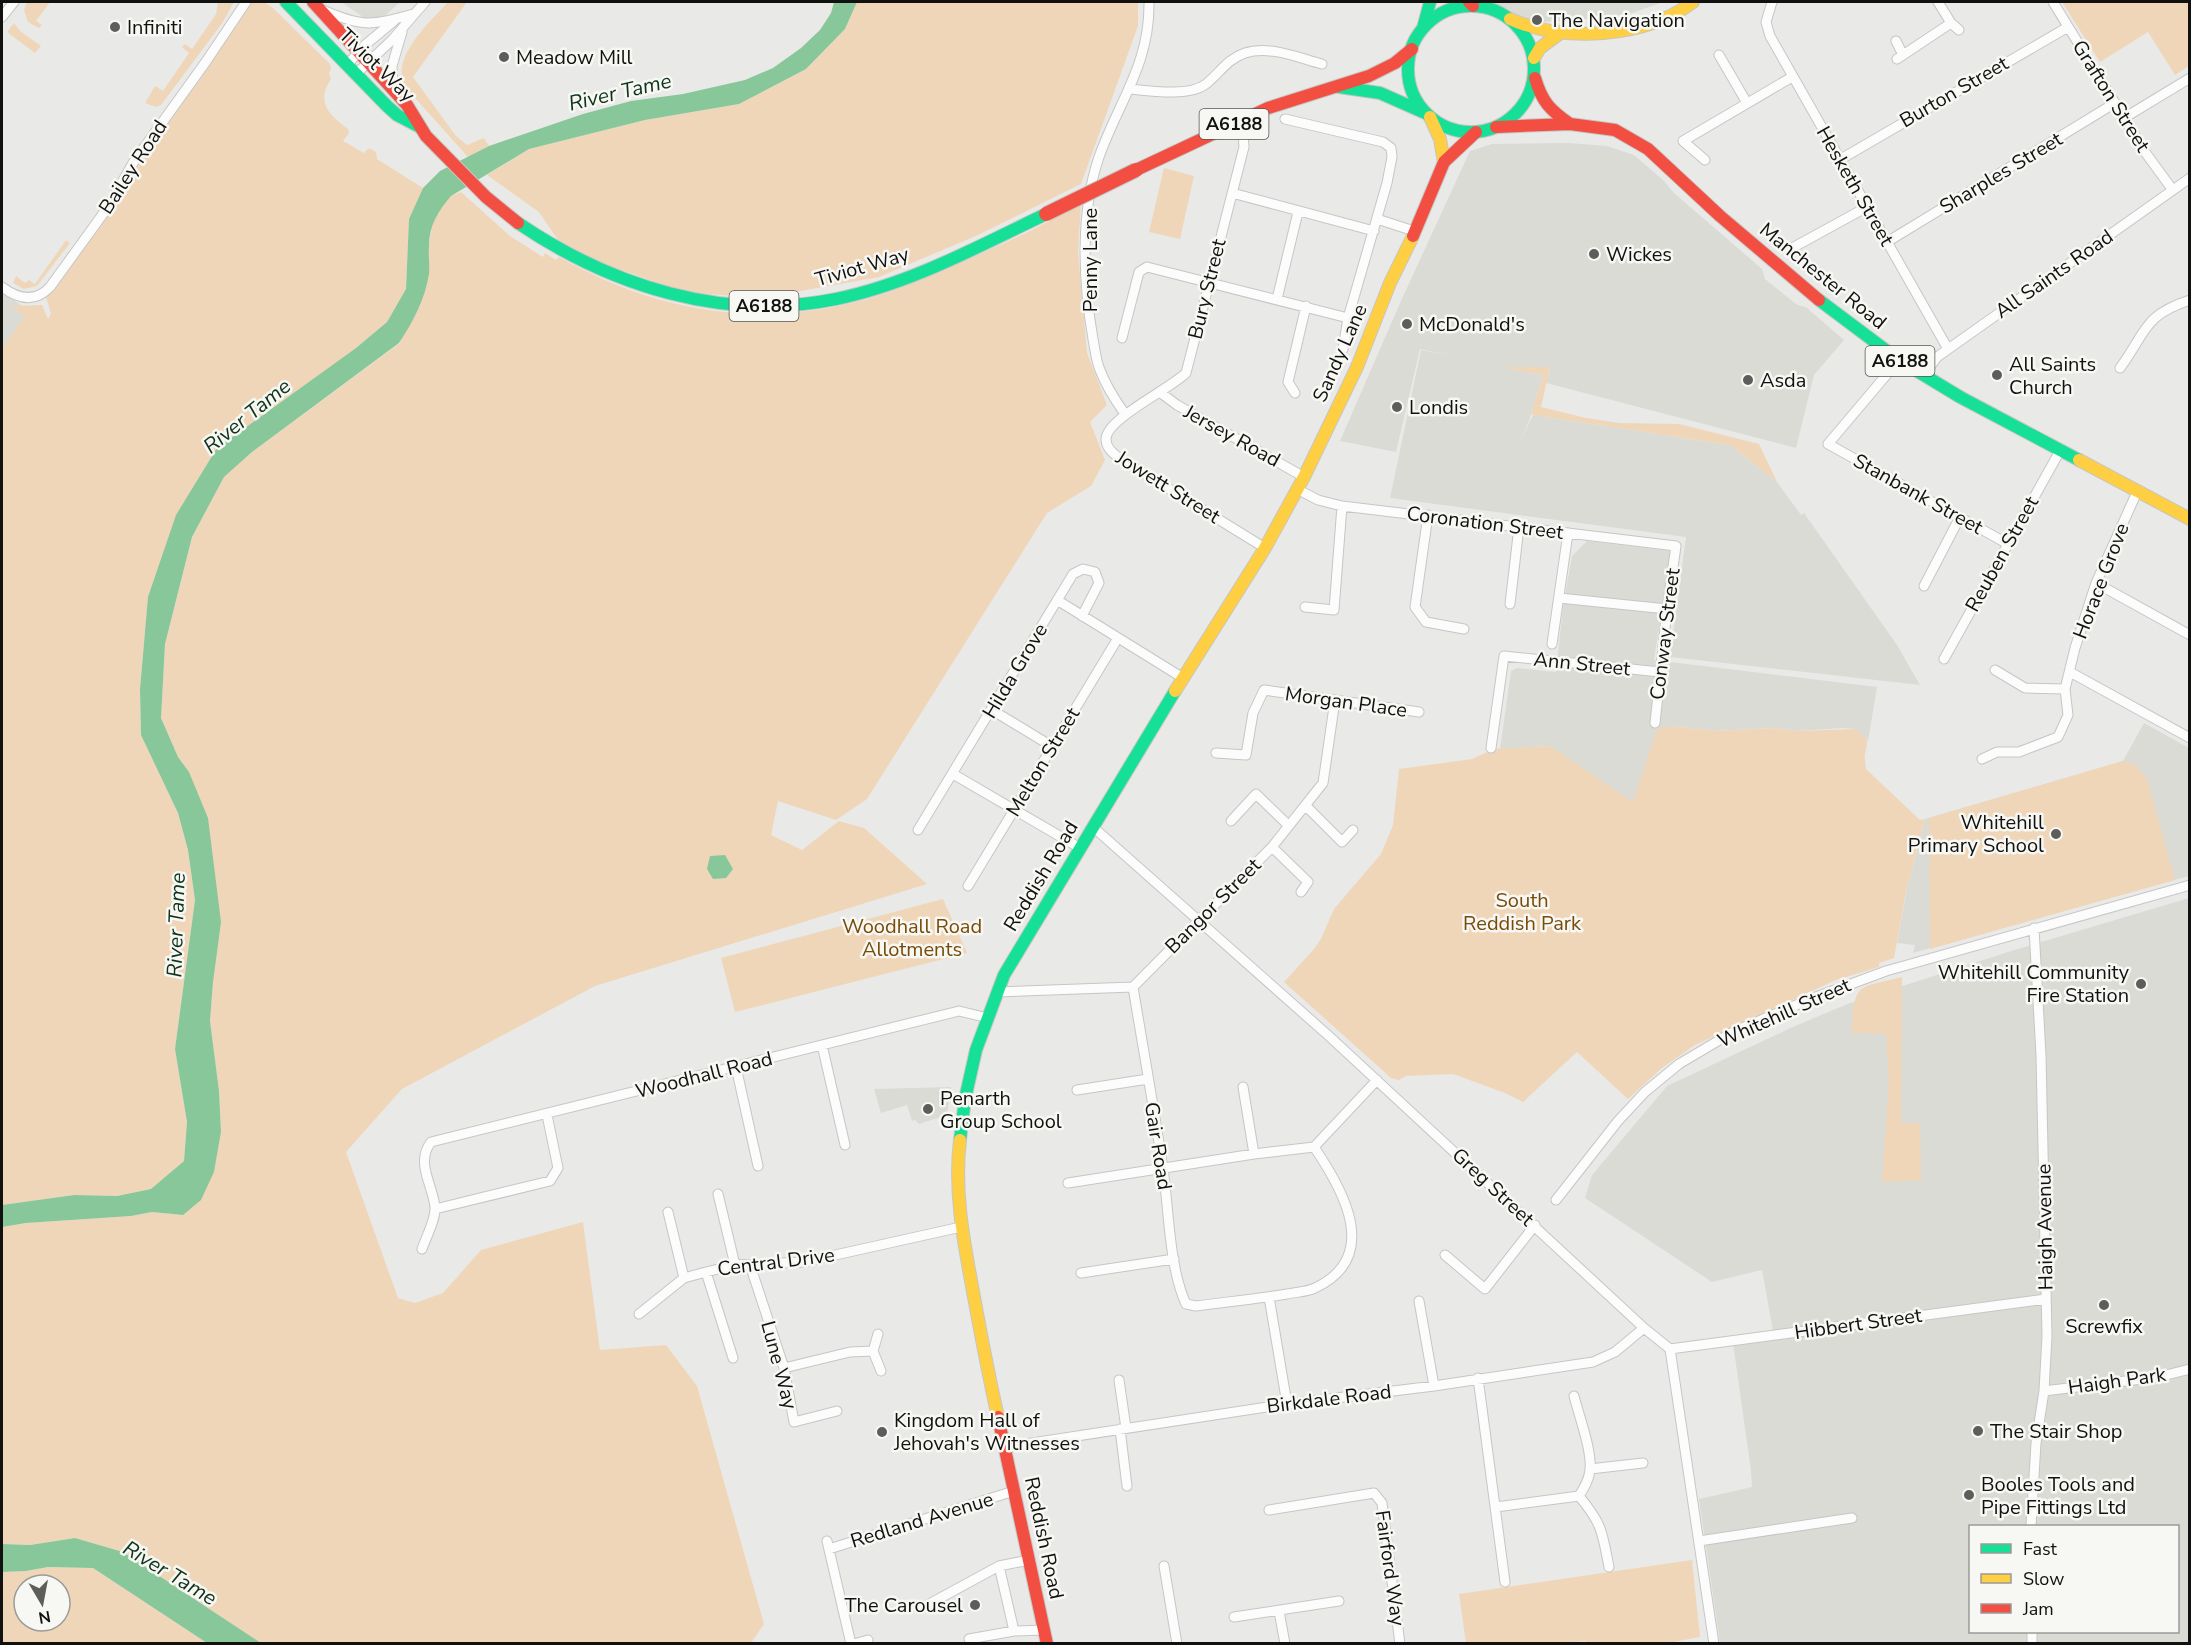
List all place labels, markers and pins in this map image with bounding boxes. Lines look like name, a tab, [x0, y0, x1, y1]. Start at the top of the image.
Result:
place label: The Navigation	[1549, 7, 1685, 34]
marker: The Navigation	[1530, 13, 1544, 27]
place label: Infiniti	[127, 14, 182, 41]
marker: Infiniti	[108, 20, 122, 34]
place label: Meadow Mill	[516, 44, 633, 71]
marker: Meadow Mill	[497, 50, 511, 64]
place label: Wickes	[1606, 241, 1672, 268]
marker: Wickes	[1587, 247, 1601, 261]
place label: McDonald's	[1419, 311, 1525, 338]
marker: McDonald's	[1400, 317, 1414, 331]
place label: All Saints Church	[2009, 351, 2096, 401]
place label: Asda	[1760, 367, 1806, 394]
marker: All Saints Church	[1990, 368, 2004, 382]
marker: Asda	[1741, 373, 1755, 387]
place label: Londis	[1409, 394, 1468, 421]
marker: Londis	[1390, 400, 1404, 414]
place label: Whitehill Primary School	[1908, 809, 2044, 859]
marker: Whitehill Primary School	[2049, 827, 2063, 841]
place label: Whitehill Community Fire Station	[1938, 959, 2130, 1009]
marker: Whitehill Community Fire Station	[2134, 977, 2148, 991]
place label: Penarth Group School	[940, 1085, 1062, 1135]
marker: Penarth Group School	[921, 1102, 935, 1116]
marker: Screwfix	[2097, 1298, 2111, 1312]
place label: Screwfix	[2065, 1313, 2143, 1340]
place label: Kingdom Hall of Jehovah's Witnesses	[893, 1407, 1080, 1457]
place label: The Stair Shop	[1990, 1418, 2122, 1445]
marker: The Stair Shop	[1971, 1424, 1985, 1438]
marker: Kingdom Hall of Jehovah's Witnesses	[875, 1425, 889, 1439]
place label: Booles Tools and Pipe Fittings Ltd	[1981, 1471, 2135, 1521]
marker: Booles Tools and Pipe Fittings Ltd	[1962, 1488, 1976, 1502]
place label: The Carousel	[845, 1592, 963, 1619]
marker: The Carousel	[968, 1598, 982, 1612]

